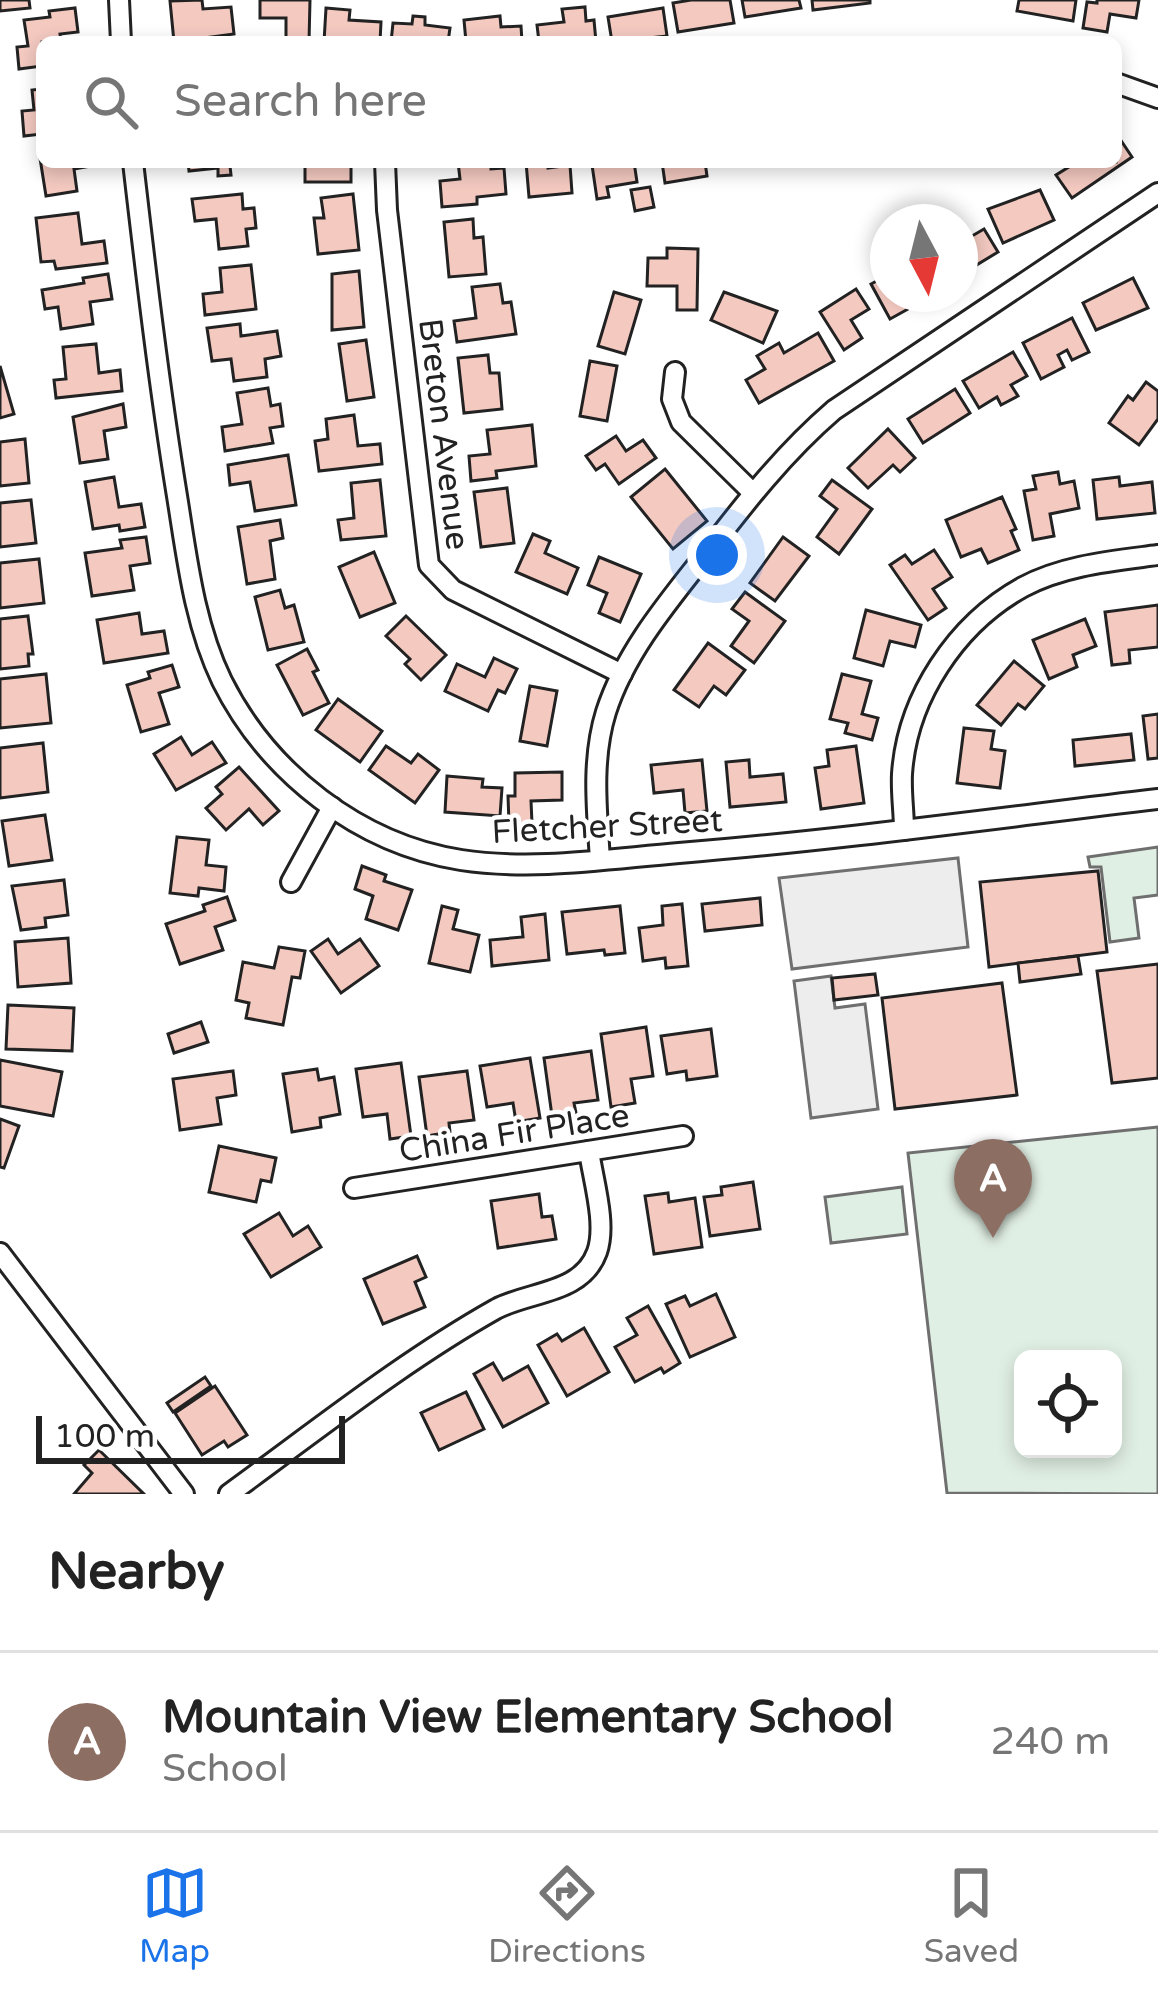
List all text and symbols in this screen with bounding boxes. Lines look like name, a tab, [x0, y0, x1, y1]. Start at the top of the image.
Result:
search box	[36, 36, 1122, 168]
icon: search	[78, 69, 144, 135]
text: Search here	[174, 75, 427, 129]
north arrow	[870, 204, 978, 312]
street label: Breton Avenue	[410, 316, 477, 552]
your location	[687, 525, 747, 585]
street label: Fletcher Street	[491, 801, 723, 852]
street label: China Fir Place	[396, 1096, 632, 1171]
pin: A	[954, 1139, 1032, 1238]
map controls	[1014, 1350, 1122, 1458]
button: locate	[1014, 1350, 1122, 1458]
scale bar	[36, 1410, 345, 1463]
text: 100 m	[54, 1417, 155, 1456]
text: Nearby	[48, 1541, 225, 1603]
text: Mountain View Elementary School	[162, 1691, 893, 1745]
text: A	[72, 1718, 102, 1765]
text: 240 m	[991, 1718, 1110, 1765]
text: School	[162, 1745, 288, 1792]
tab: Map	[139, 1860, 210, 1971]
tab: Directions	[488, 1860, 646, 1971]
tab: Saved	[924, 1860, 1019, 1971]

